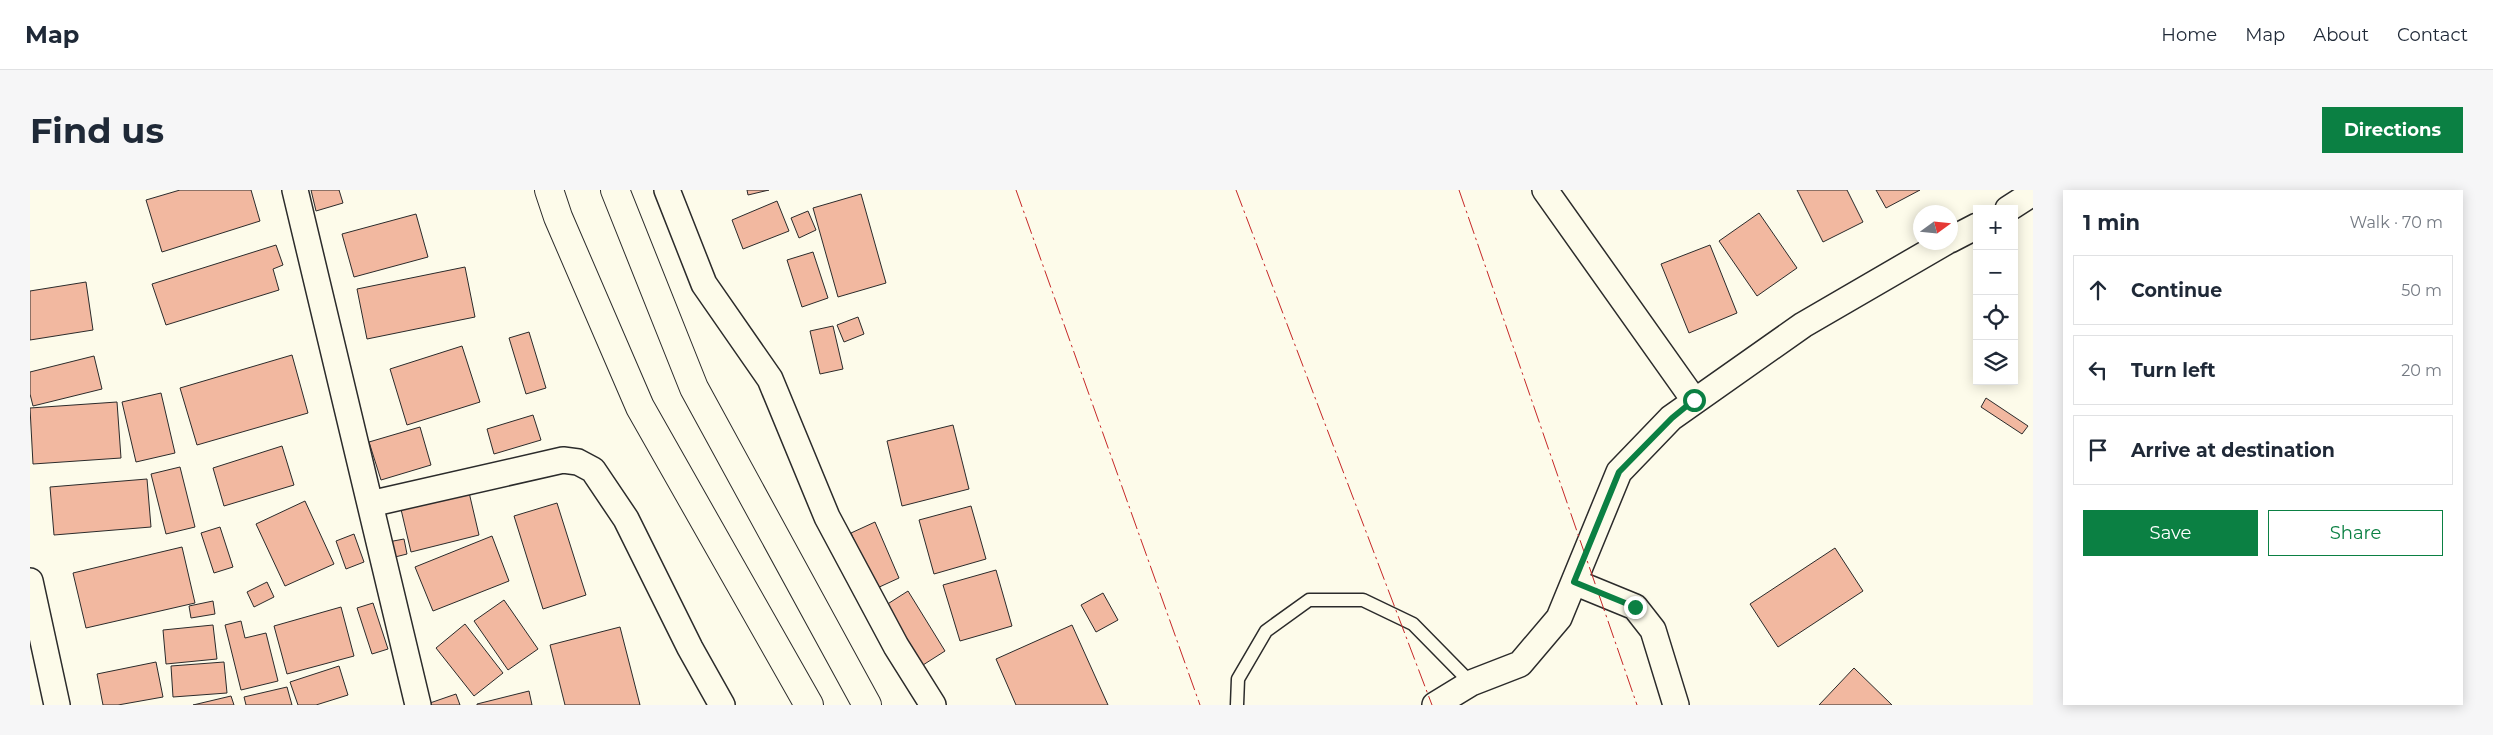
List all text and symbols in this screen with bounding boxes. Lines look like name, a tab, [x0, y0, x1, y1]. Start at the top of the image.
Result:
text: Map	[25, 20, 79, 49]
text: Home	[2161, 24, 2217, 46]
text: Map	[2245, 24, 2285, 46]
text: About	[2313, 24, 2369, 46]
text: Contact	[2397, 24, 2468, 46]
button: Directions	[2322, 107, 2463, 153]
text: Find us	[30, 109, 164, 152]
north arrow	[1913, 205, 1958, 250]
map controls	[1973, 205, 2018, 385]
button: +	[1973, 205, 2018, 250]
text: 1 min	[2083, 210, 2140, 235]
text: Walk · 70 m	[2350, 213, 2443, 232]
button: −	[1973, 250, 2018, 295]
icon: ahead	[2084, 276, 2112, 304]
text: Continue	[2131, 279, 2222, 302]
text: 50 m	[2401, 281, 2442, 300]
button: locate	[1973, 295, 2018, 340]
button: layers	[1973, 340, 2018, 385]
icon: left	[2084, 356, 2112, 384]
text: Turn left	[2131, 359, 2216, 382]
text: 20 m	[2401, 361, 2442, 380]
route start	[1683, 389, 1706, 412]
icon: arrive	[2084, 436, 2112, 464]
text: Arrive at destination	[2131, 439, 2335, 462]
button: Save	[2083, 510, 2258, 556]
button: Share	[2268, 510, 2443, 556]
route end	[1624, 596, 1647, 619]

